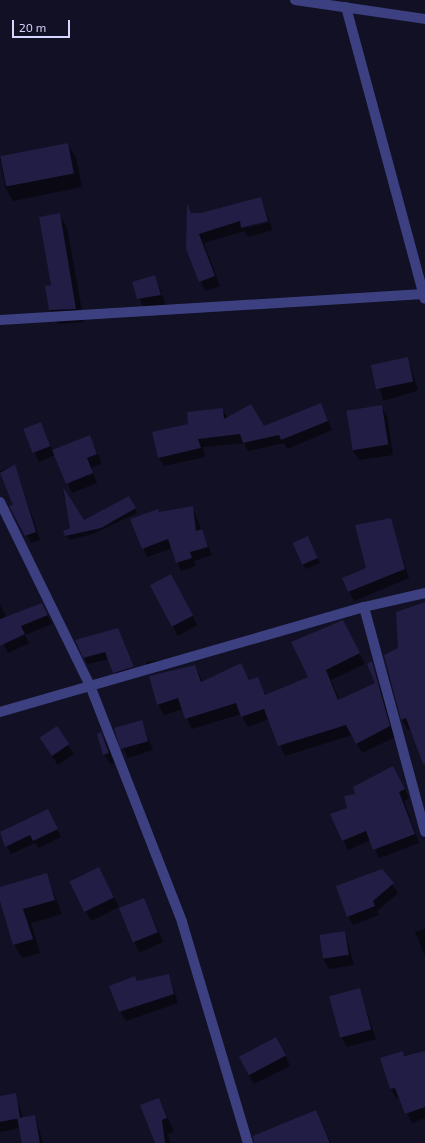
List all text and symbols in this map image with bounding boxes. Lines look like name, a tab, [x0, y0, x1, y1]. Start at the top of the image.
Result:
scale bar	[14, 12, 72, 38]
text: 20 m	[19, 20, 46, 34]

